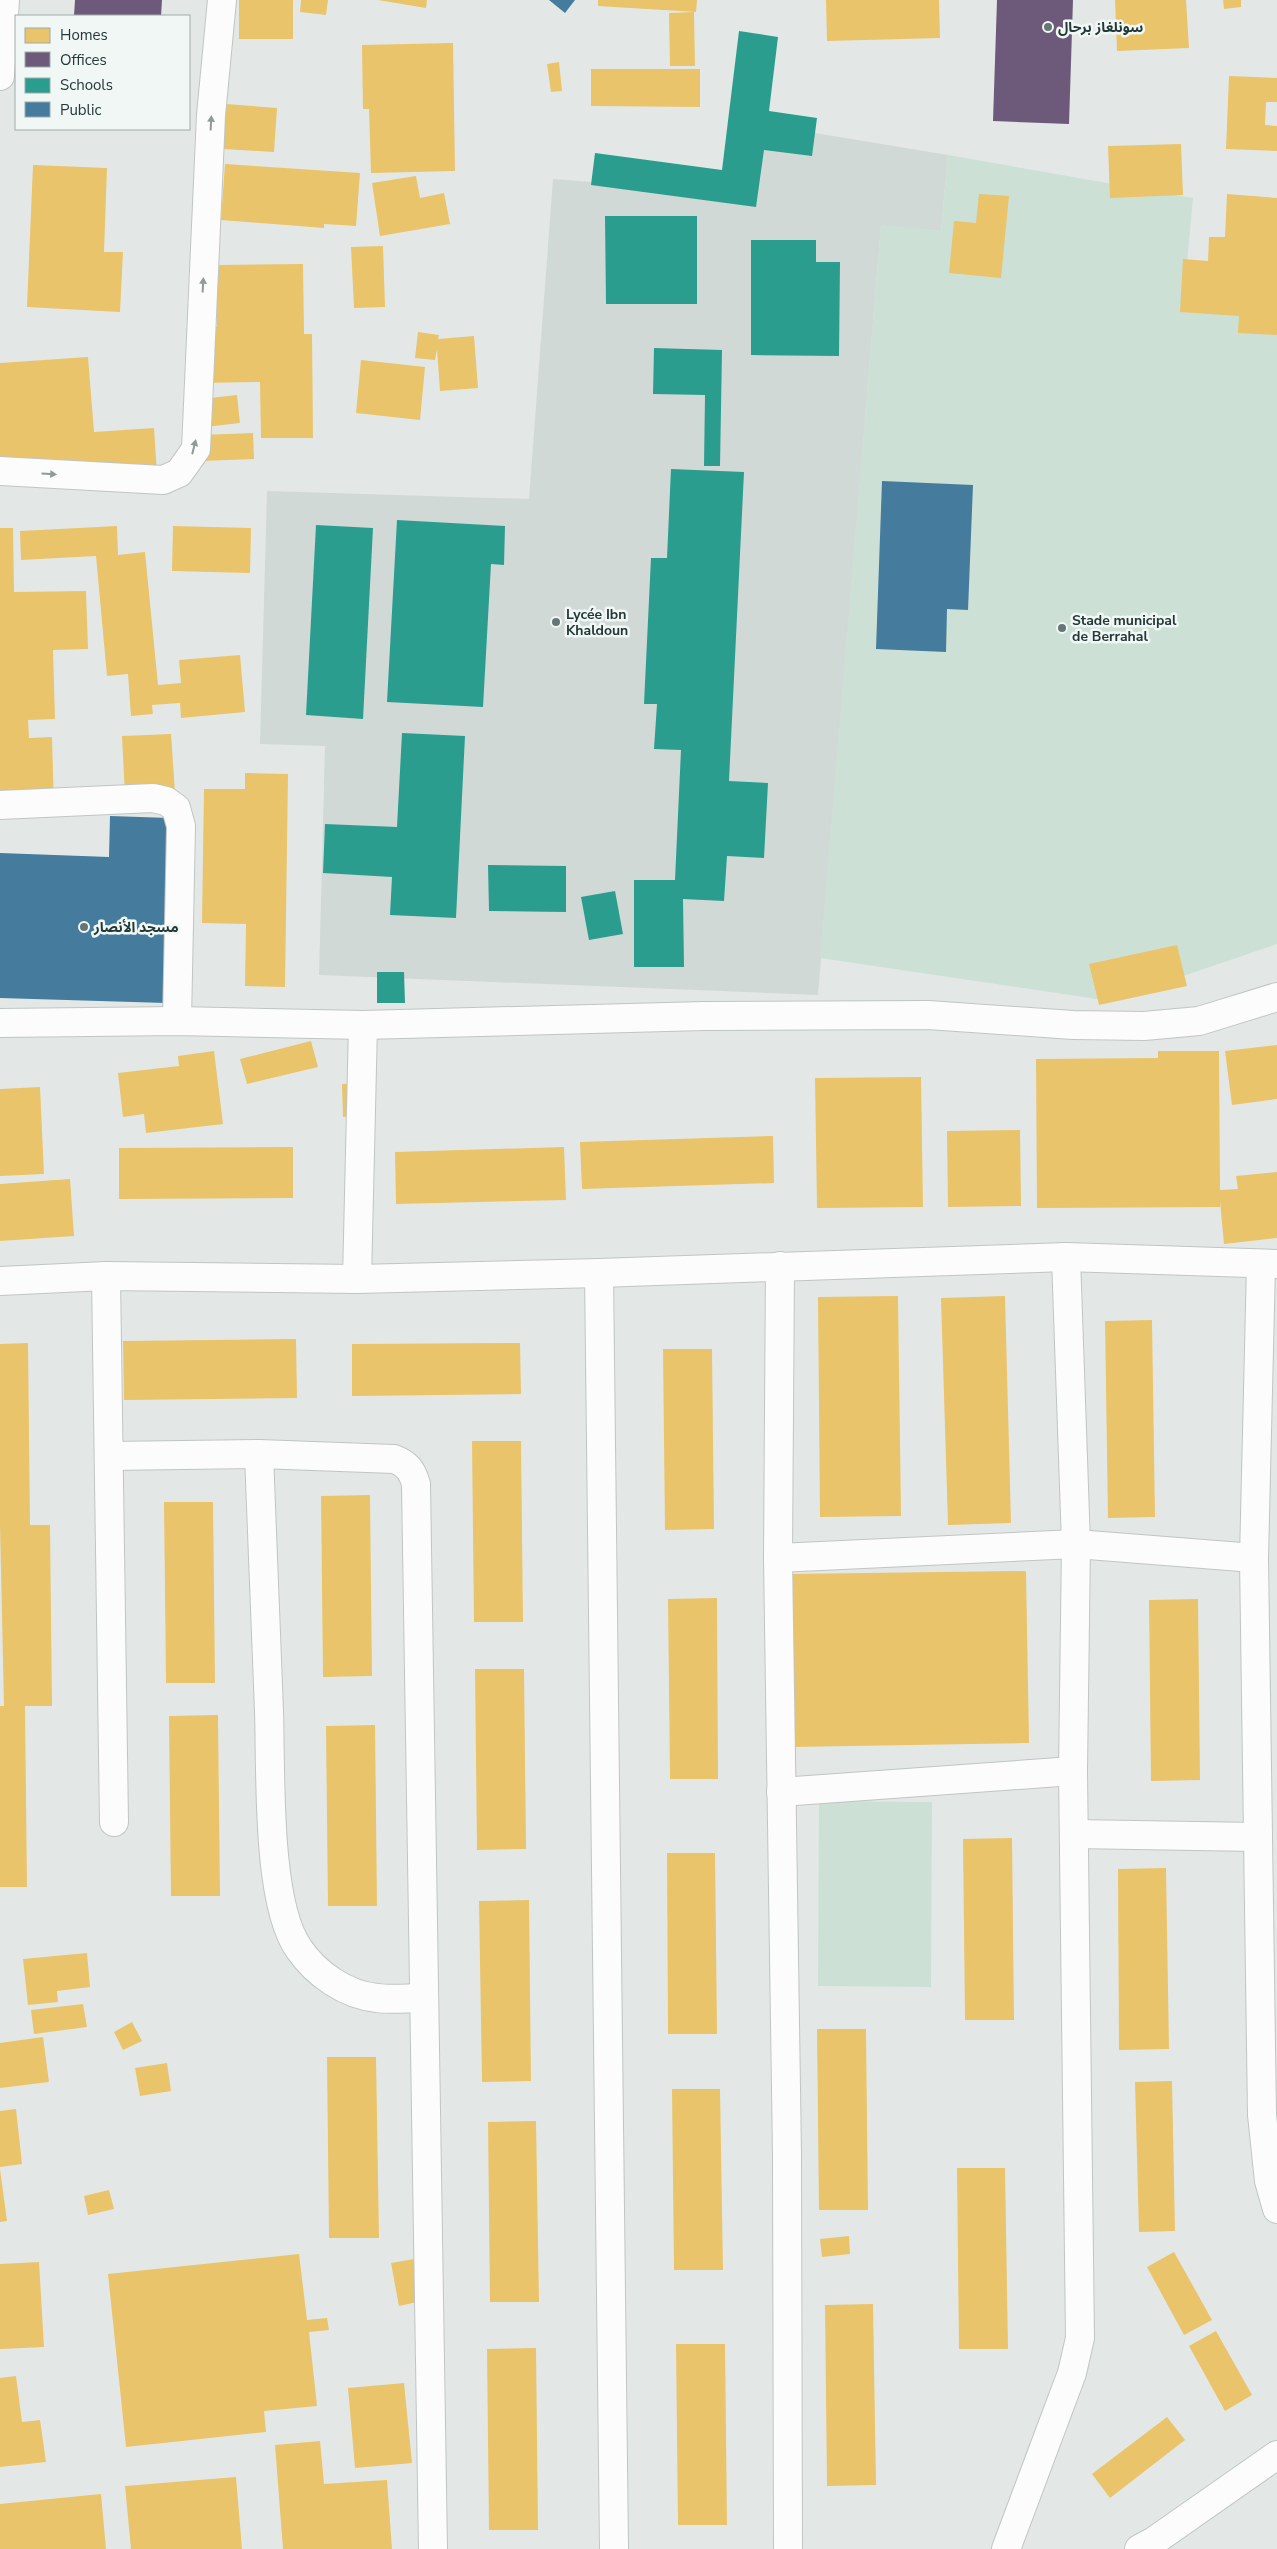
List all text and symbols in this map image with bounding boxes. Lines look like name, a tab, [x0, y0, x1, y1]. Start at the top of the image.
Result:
legend	[15, 15, 190, 130]
place label: سونلغاز برحال	[1058, 18, 1143, 37]
marker: سونلغاز برحال	[1042, 21, 1054, 33]
text: Homes	[60, 25, 108, 45]
text: Offices	[60, 50, 107, 70]
text: Schools	[60, 75, 113, 95]
text: Public	[60, 100, 101, 120]
one-way arrow	[207, 115, 215, 131]
one-way arrow	[200, 277, 208, 293]
one-way arrow	[190, 439, 198, 455]
one-way arrow	[41, 470, 57, 478]
place label: Lycée Ibn Khaldoun	[566, 605, 628, 640]
place label: Stade municipal de Berrahal	[1072, 611, 1177, 646]
marker: Lycée Ibn Khaldoun	[550, 616, 562, 628]
marker: Stade municipal de Berrahal	[1056, 622, 1068, 634]
place label: مسجد الأنصار	[93, 918, 179, 937]
marker: مسجد الأنصار	[78, 921, 90, 933]

